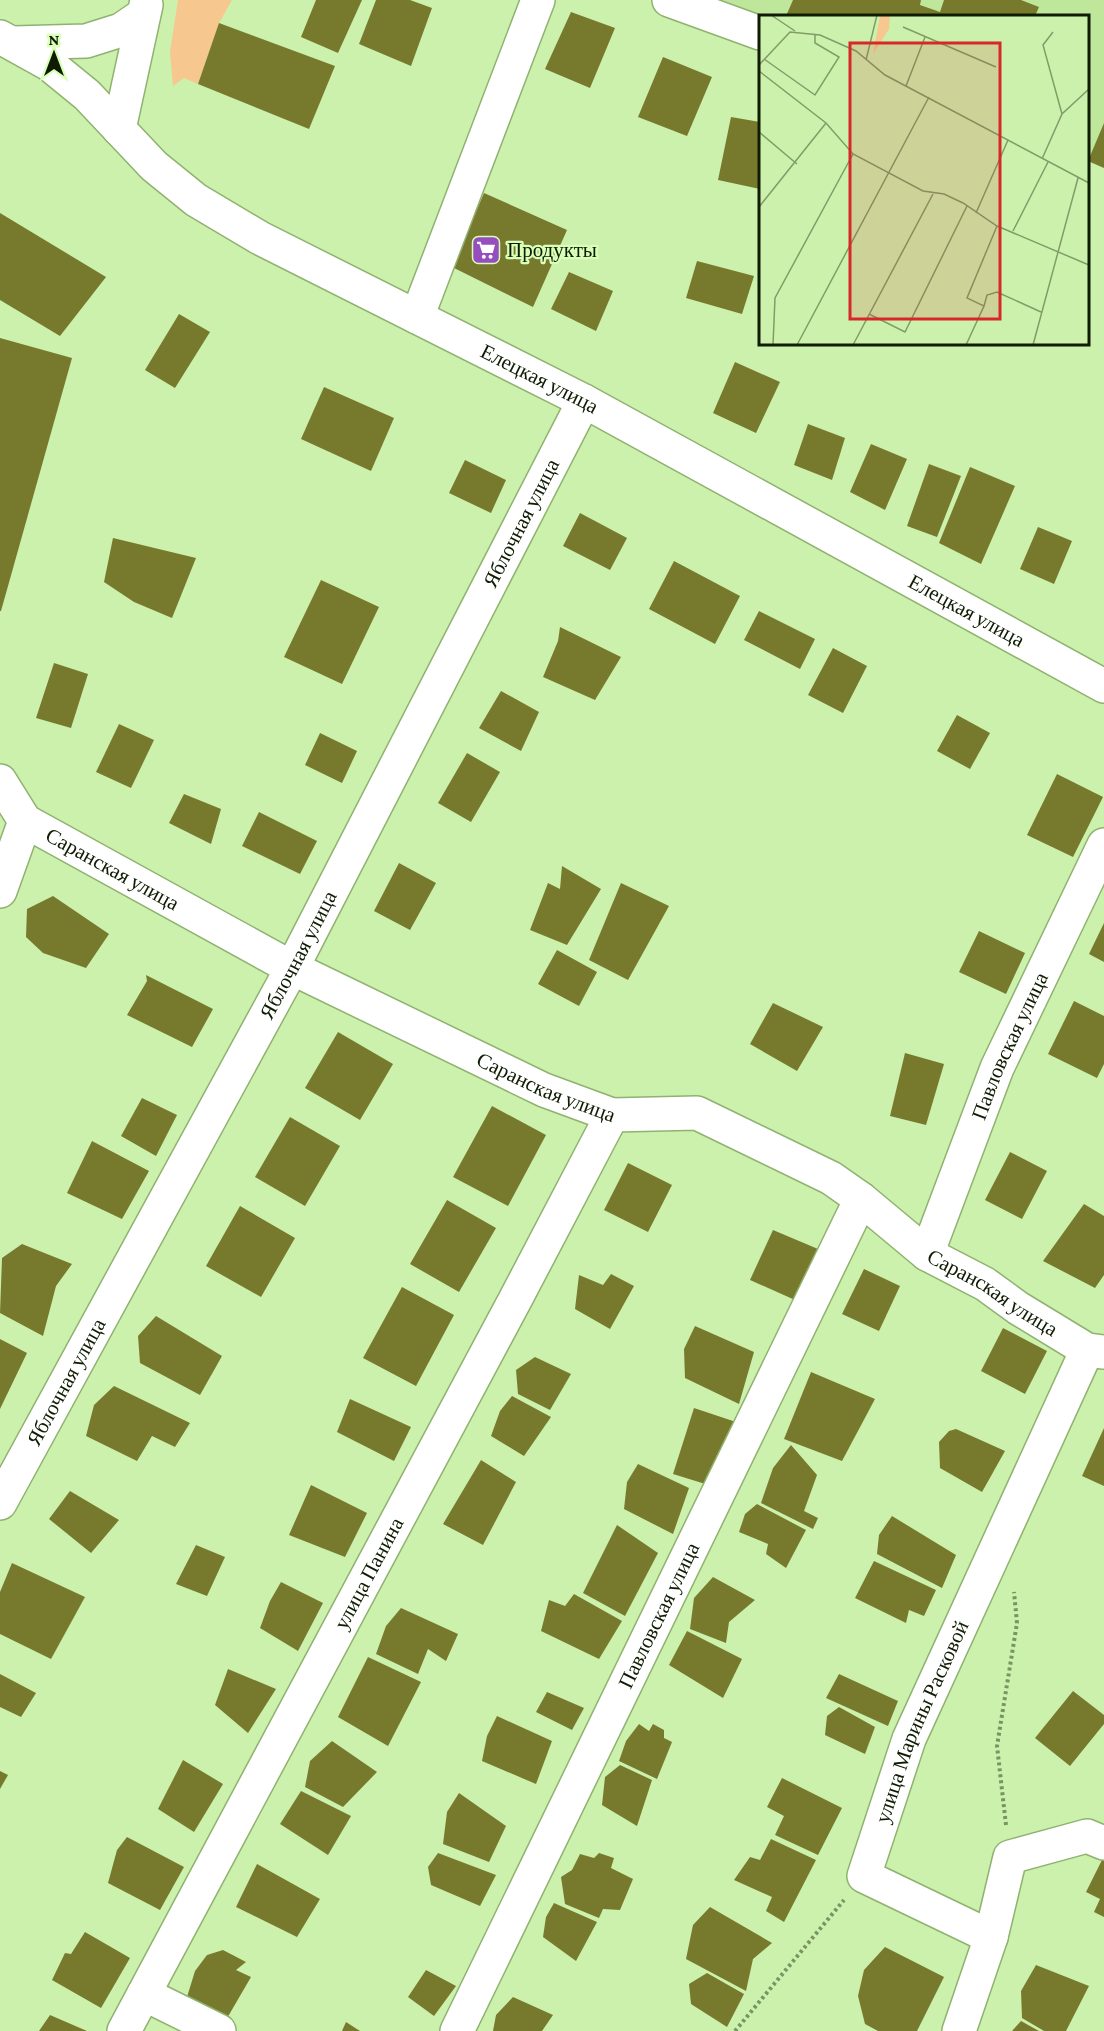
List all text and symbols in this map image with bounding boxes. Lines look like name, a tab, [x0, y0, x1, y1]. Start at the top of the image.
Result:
inset map	[759, 15, 1089, 345]
north arrow	[24, 24, 84, 84]
text: N	[49, 31, 60, 48]
supermarket icon: Продукты	[470, 234, 502, 266]
place label: Продукты	[507, 238, 597, 262]
street label: Елецкая улица	[477, 339, 603, 419]
street label: Яблочная улица	[478, 454, 564, 591]
street label: Елецкая улица	[904, 569, 1029, 652]
street label: Саранская улица	[42, 823, 184, 916]
street label: Яблочная улица	[255, 886, 342, 1023]
street label: Павловская улица	[967, 968, 1053, 1123]
street label: Саранская улица	[473, 1047, 619, 1127]
street label: Саранская улица	[923, 1244, 1063, 1342]
street label: Яблочная улица	[22, 1314, 111, 1450]
street label: улица Панина	[329, 1513, 409, 1633]
street label: Павловская улица	[613, 1538, 705, 1692]
street label: улица Марины Расковой	[870, 1617, 974, 1826]

